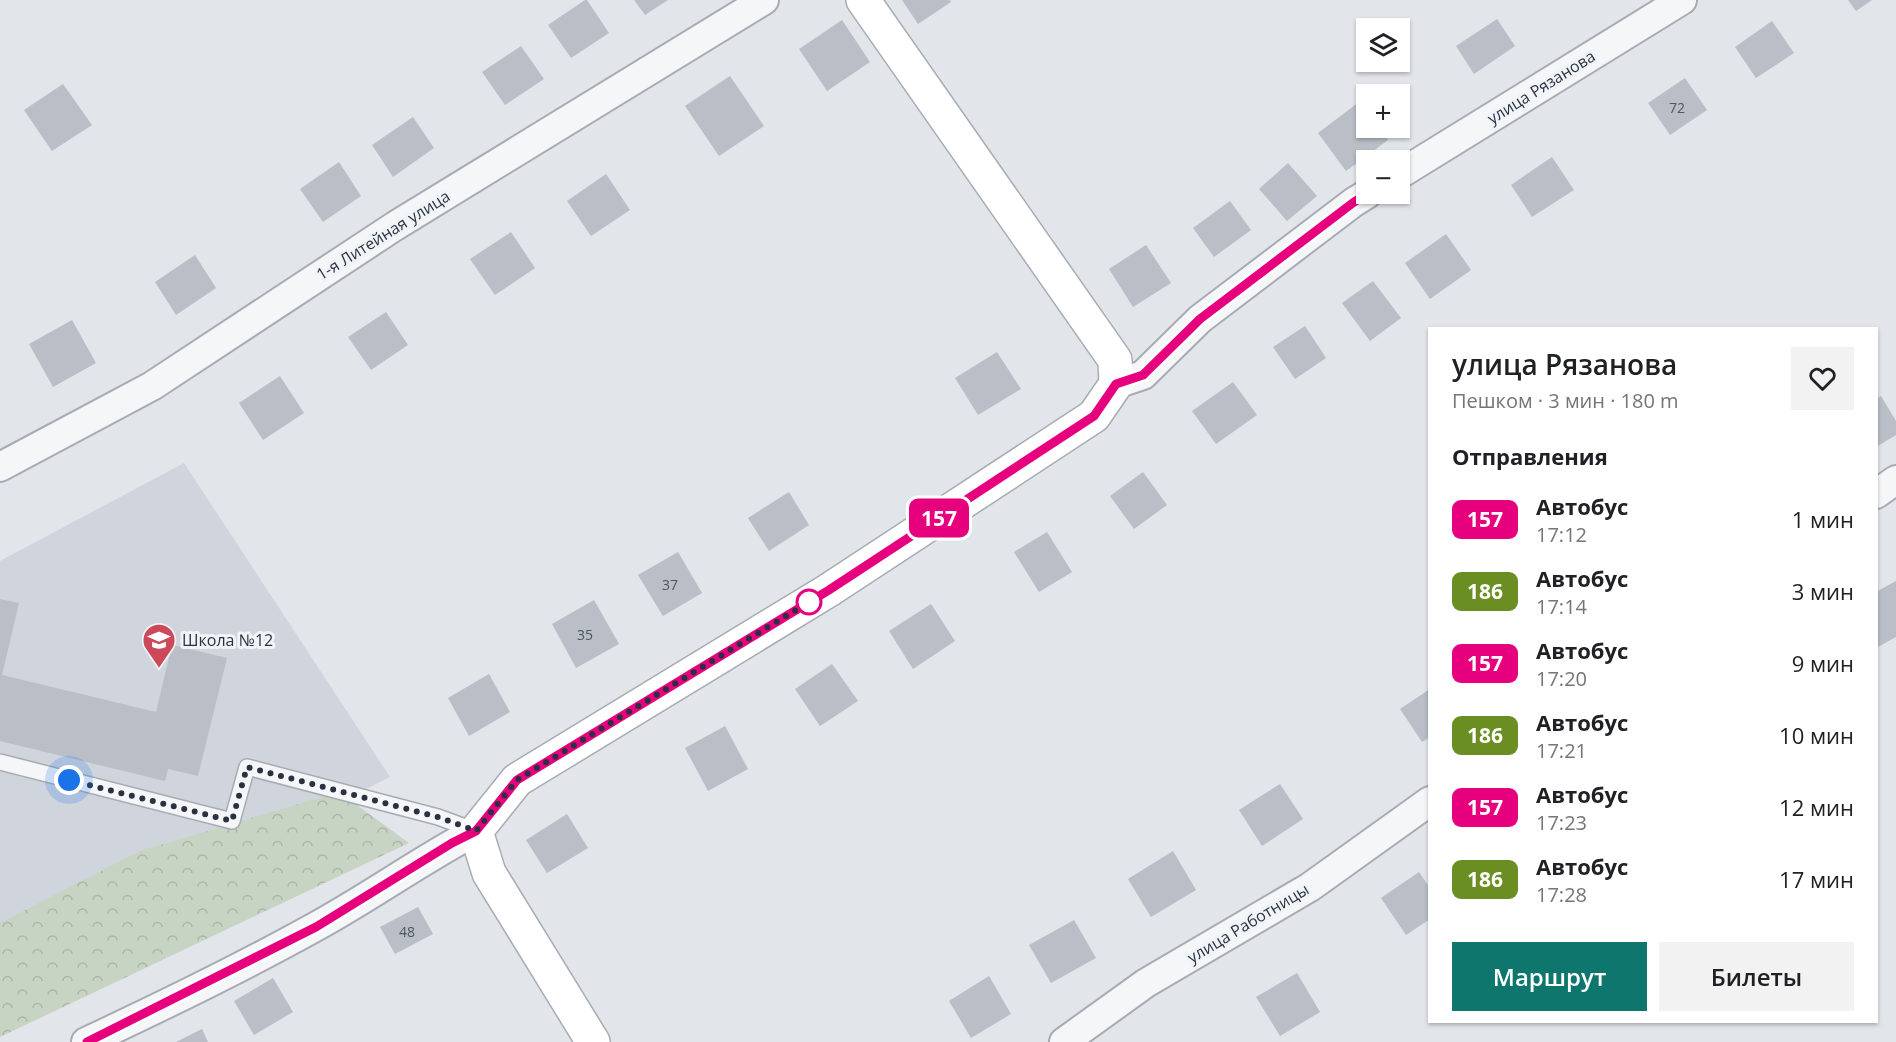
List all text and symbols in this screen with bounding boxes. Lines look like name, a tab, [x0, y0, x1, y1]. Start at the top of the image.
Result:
map controls	[1356, 18, 1410, 204]
button: layers	[1356, 18, 1410, 72]
street label: улица Рязанова	[1483, 45, 1599, 129]
button: +	[1356, 84, 1410, 138]
house number: 72	[1669, 98, 1685, 117]
button: −	[1356, 150, 1410, 204]
street label: 1-я Литейная улица	[312, 185, 454, 285]
text: улица Рязанова	[1452, 345, 1677, 383]
button: heart	[1791, 347, 1854, 410]
text: Пешком · 3 мин · 180 m	[1452, 387, 1679, 414]
text: Отправления	[1452, 441, 1608, 471]
text: Автобус	[1536, 491, 1628, 521]
line badge: 157	[904, 498, 974, 538]
text: 157	[921, 504, 957, 532]
text: 1 мин	[1792, 504, 1854, 534]
text: 157	[1467, 505, 1503, 533]
text: 17:12	[1536, 521, 1587, 548]
text: Автобус	[1536, 563, 1628, 593]
house number: 37	[662, 575, 678, 594]
text: 3 мин	[1792, 576, 1854, 606]
text: 186	[1467, 577, 1503, 605]
unlabelled marker	[796, 589, 822, 615]
text: 17:14	[1536, 593, 1587, 620]
school or university icon: Школа №12	[141, 622, 177, 669]
house number: 35	[577, 625, 593, 644]
place label: Школа №12	[182, 629, 273, 651]
text: Автобус	[1536, 635, 1628, 665]
text: 9 мин	[1792, 648, 1854, 678]
text: 157	[1467, 649, 1503, 677]
text: 17:20	[1536, 665, 1587, 692]
text: Автобус	[1536, 707, 1628, 737]
text: 10 мин	[1779, 720, 1854, 750]
text: 186	[1467, 721, 1503, 749]
text: 17:21	[1536, 737, 1587, 764]
your location	[54, 765, 84, 795]
text: Автобус	[1536, 779, 1628, 809]
text: 12 мин	[1779, 792, 1854, 822]
text: 157	[1467, 793, 1503, 821]
text: 17:23	[1536, 809, 1587, 836]
text: Автобус	[1536, 851, 1628, 881]
text: 17 мин	[1779, 864, 1854, 894]
text: 186	[1467, 865, 1503, 893]
street label: улица Работницы	[1183, 878, 1313, 968]
text: 17:28	[1536, 881, 1587, 908]
house number: 48	[399, 922, 415, 941]
button: Маршрут	[1452, 942, 1647, 1011]
button: Билеты	[1659, 942, 1854, 1011]

